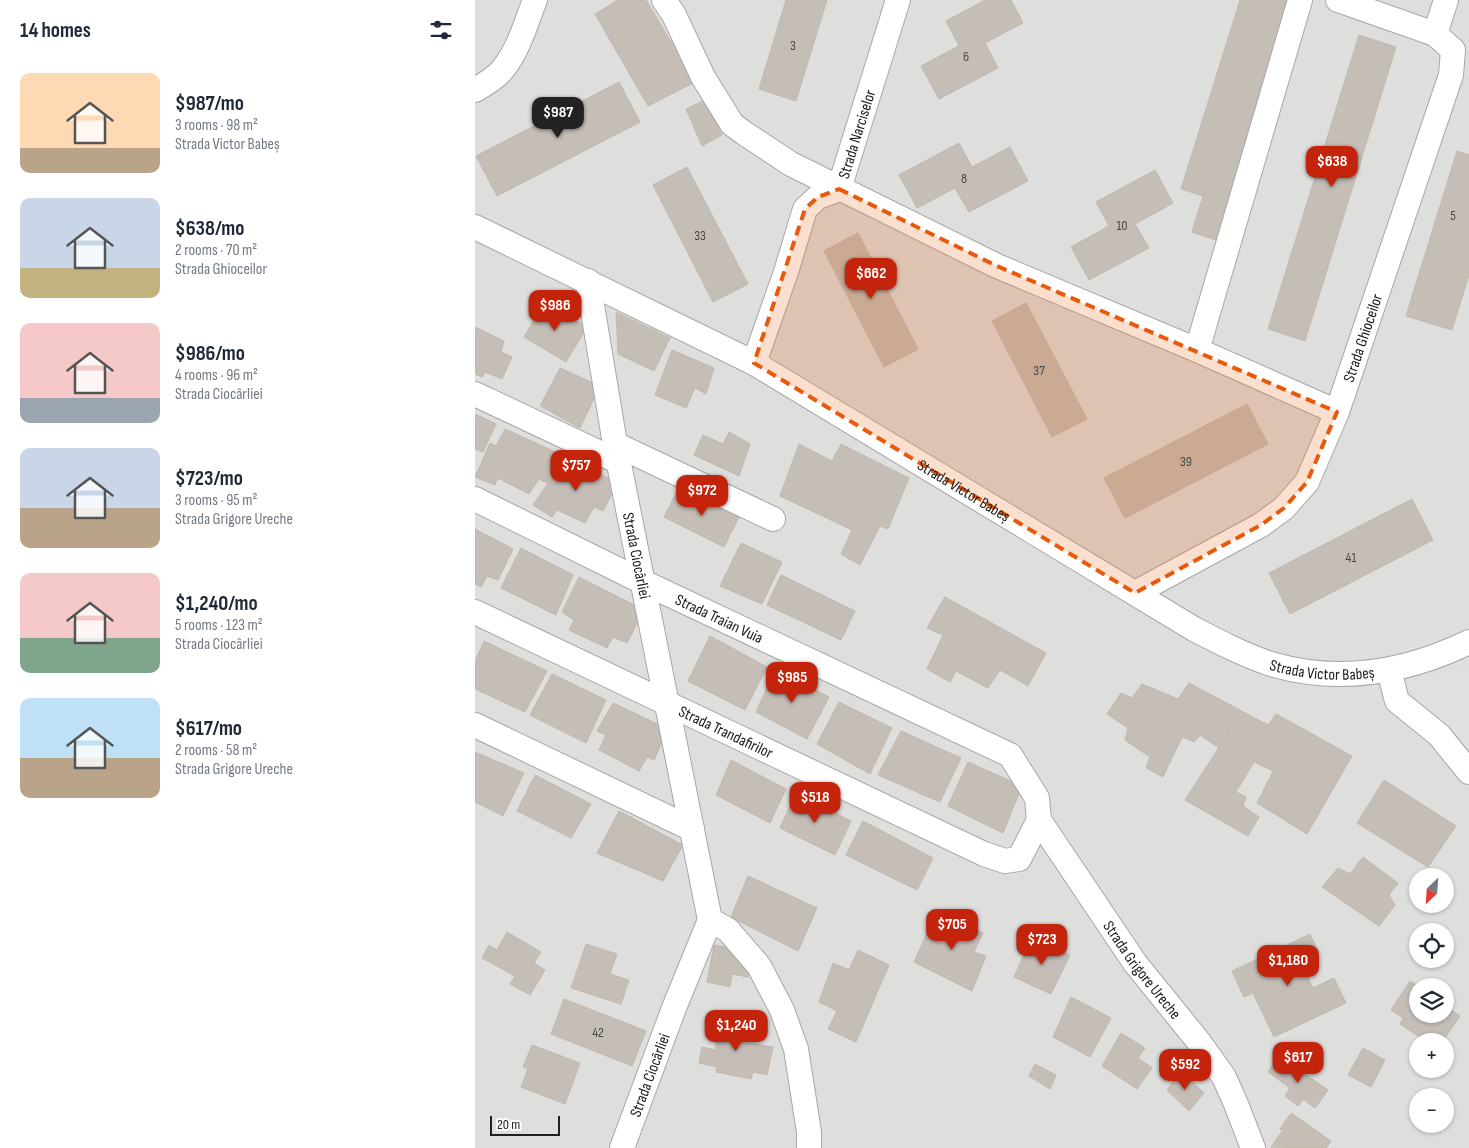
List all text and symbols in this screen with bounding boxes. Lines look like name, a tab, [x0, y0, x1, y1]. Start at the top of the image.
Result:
icon: filters	[427, 16, 455, 44]
text: 14 homes	[20, 18, 91, 43]
house number: 3	[790, 37, 796, 54]
house number: 6	[963, 48, 969, 65]
street label: Strada Narciselor	[835, 87, 881, 181]
text: $987/mo	[175, 91, 244, 116]
icon: home	[60, 93, 120, 153]
pin: $987	[528, 96, 588, 139]
text: $987	[543, 103, 573, 122]
text: 3 rooms · 98 m²	[175, 116, 258, 135]
text: Strada Victor Babeș	[175, 135, 280, 154]
pin: $638	[1302, 146, 1362, 188]
text: $638	[1317, 152, 1347, 171]
house number: 8	[961, 170, 967, 187]
house number: 5	[1450, 207, 1456, 224]
text: $638/mo	[175, 216, 244, 241]
house number: 10	[1116, 217, 1128, 234]
icon: home	[60, 218, 120, 278]
house number: 33	[694, 227, 706, 244]
text: 2 rooms · 70 m²	[175, 241, 257, 260]
pin: $662	[841, 258, 901, 300]
text: Strada Ghioceilor	[175, 260, 267, 279]
text: $662	[856, 264, 886, 283]
pin: $986	[525, 290, 585, 332]
street label: Strada Ghioceilor	[1340, 291, 1387, 385]
text: $986	[540, 296, 570, 315]
text: $986/mo	[175, 341, 245, 366]
icon: home	[60, 343, 120, 403]
house number: 37	[1033, 362, 1045, 379]
text: 4 rooms · 96 m²	[175, 366, 258, 385]
text: Strada Ciocârliei	[175, 385, 263, 404]
pin: $757	[546, 450, 606, 492]
house number: 39	[1180, 453, 1192, 470]
text: $757	[561, 456, 591, 475]
street label: Strada Victor Babeș	[914, 456, 1013, 527]
text: $723/mo	[175, 466, 243, 491]
icon: home	[60, 468, 120, 528]
pin: $972	[672, 474, 732, 517]
text: $972	[687, 481, 717, 500]
text: 3 rooms · 95 m²	[175, 491, 257, 510]
text: Strada Grigore Ureche	[175, 510, 293, 529]
street label: Strada Ciocârliei	[618, 511, 654, 601]
house number: 41	[1346, 549, 1356, 566]
text: $1,240/mo	[175, 591, 258, 616]
street label: Strada Traian Vuia	[672, 591, 766, 648]
icon: home	[60, 593, 120, 653]
text: 5 rooms · 123 m²	[175, 616, 263, 635]
text: Strada Ciocârliei	[175, 635, 263, 654]
street label: Strada Victor Babeș	[1267, 656, 1376, 685]
pin: $985	[762, 662, 822, 704]
text: $985	[777, 668, 807, 687]
street label: Strada Trandafirilor	[675, 702, 776, 763]
text: $617/mo	[175, 716, 242, 741]
icon: home	[60, 718, 120, 778]
text: 2 rooms · 58 m²	[175, 741, 257, 760]
text: Strada Grigore Ureche	[175, 760, 293, 779]
pin: $518	[785, 782, 845, 824]
text: $518	[800, 788, 830, 807]
north arrow	[1409, 868, 1454, 912]
map controls	[1409, 868, 1454, 1133]
pin: $705	[922, 908, 982, 951]
text: $705	[937, 915, 967, 934]
street label: Strada Grigore Ureche	[1098, 918, 1185, 1023]
button: locate	[1409, 923, 1454, 968]
pin: $723	[1012, 924, 1072, 966]
text: $723	[1027, 930, 1057, 949]
pin: $1,180	[1247, 944, 1329, 987]
text: $1,180	[1268, 951, 1308, 970]
button: layers	[1409, 978, 1454, 1023]
pin: $1,240	[695, 1010, 777, 1052]
text: $1,240	[716, 1016, 756, 1035]
house number: 42	[592, 1024, 604, 1041]
street label: Strada Ciocârliei	[626, 1031, 675, 1120]
button: +	[1409, 1033, 1454, 1078]
pin: $617	[1268, 1042, 1328, 1084]
pin: $592	[1155, 1048, 1215, 1091]
text: $617	[1284, 1048, 1312, 1067]
text: $592	[1170, 1055, 1200, 1074]
button: −	[1409, 1088, 1454, 1133]
scale bar	[490, 1113, 560, 1136]
text: 20 m	[497, 1116, 520, 1133]

